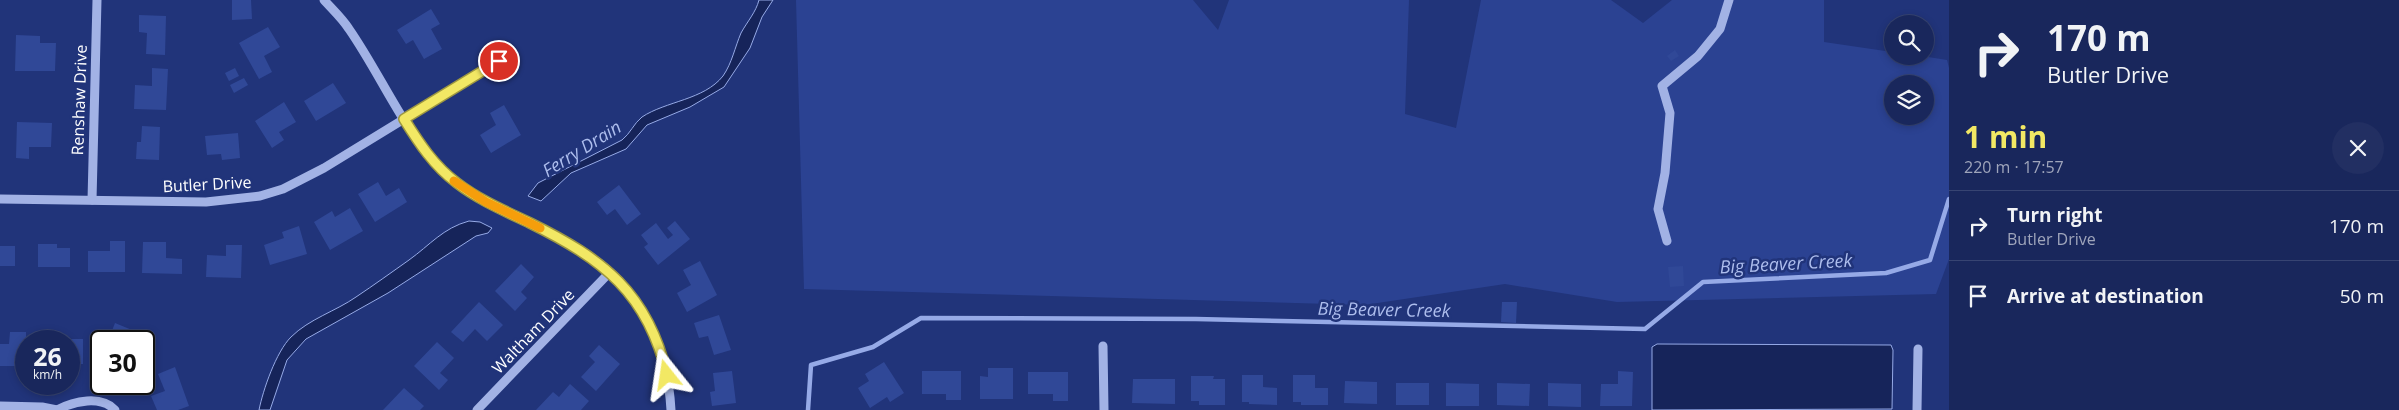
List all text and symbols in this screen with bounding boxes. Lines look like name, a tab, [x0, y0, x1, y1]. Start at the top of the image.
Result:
text: 170 m	[2047, 14, 2151, 61]
map controls	[1884, 15, 1934, 125]
button: search	[1884, 15, 1934, 65]
icon: right	[1964, 20, 2029, 85]
pin	[478, 40, 520, 82]
street label: Renshaw Drive	[66, 44, 92, 156]
icon: arrive	[485, 47, 513, 75]
text: Butler Drive	[2047, 59, 2169, 89]
button: layers	[1884, 75, 1934, 125]
water label: Ferry Drain	[537, 114, 626, 182]
text: 1 min	[1964, 116, 2047, 157]
button: close	[2332, 122, 2384, 174]
text: 220 m · 17:57	[1964, 156, 2064, 178]
street label: Butler Drive	[162, 171, 252, 197]
text: Turn right	[2007, 202, 2102, 228]
icon: right	[1964, 212, 1992, 240]
text: 170 m	[2329, 213, 2384, 239]
text: Butler Drive	[2007, 228, 2096, 250]
water label: Big Beaver Creek	[1719, 247, 1854, 278]
icon: arrive	[1964, 282, 1992, 310]
text: Arrive at destination	[2007, 283, 2204, 309]
text: 50 m	[2340, 283, 2384, 309]
street label: Waltham Drive	[487, 284, 579, 378]
water label: Big Beaver Creek	[1317, 296, 1452, 322]
speed limit sign: 30	[90, 330, 155, 395]
text: 26	[33, 339, 62, 373]
position arrow	[640, 348, 692, 400]
text: km/h	[33, 366, 62, 383]

